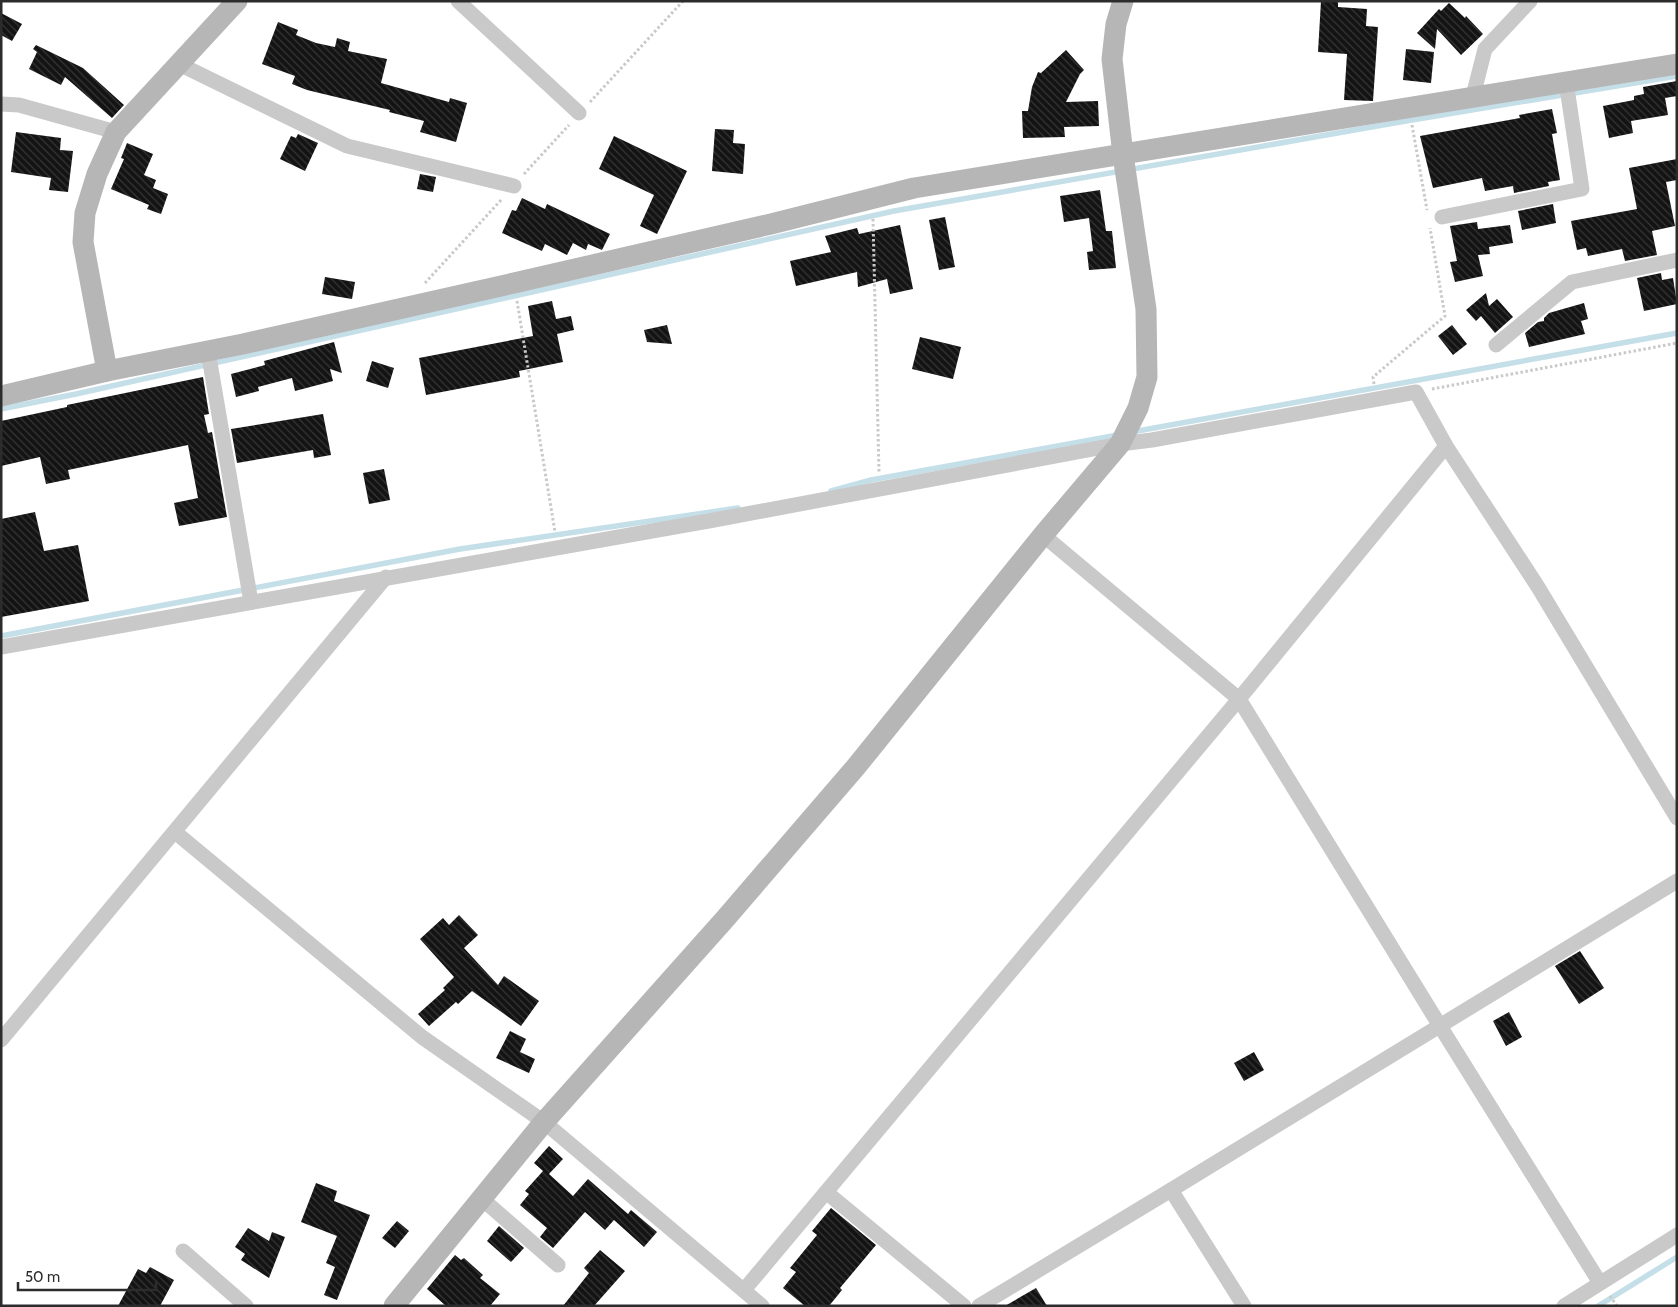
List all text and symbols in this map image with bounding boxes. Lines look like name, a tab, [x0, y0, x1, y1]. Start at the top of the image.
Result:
scale bar	[18, 1260, 155, 1292]
text: 50 m	[25, 1268, 60, 1286]

